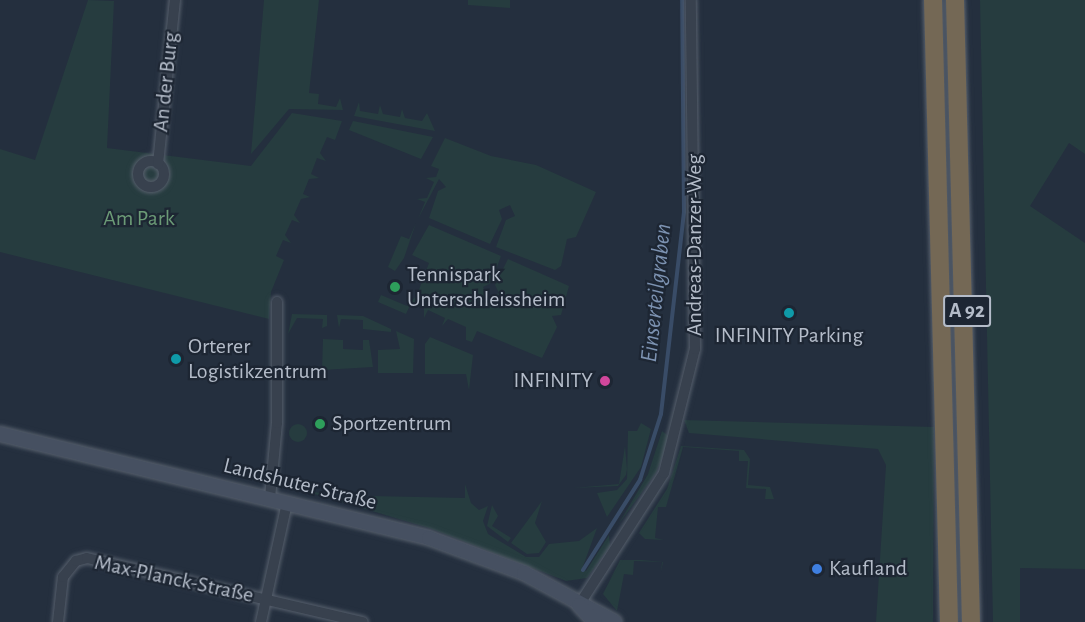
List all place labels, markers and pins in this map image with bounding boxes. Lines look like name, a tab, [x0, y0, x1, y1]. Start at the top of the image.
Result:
place label: Tennispark Unterschleissheim	[407, 261, 565, 312]
marker: Tennispark Unterschleissheim	[388, 280, 402, 294]
marker: INFINITY Parking	[782, 306, 796, 320]
place label: INFINITY Parking	[715, 323, 863, 349]
place label: Orterer Logistikzentrum	[188, 333, 327, 384]
marker: Orterer Logistikzentrum	[169, 352, 183, 366]
place label: INFINITY	[514, 368, 593, 394]
marker: INFINITY	[598, 374, 612, 388]
place label: Sportzentrum	[332, 411, 451, 437]
marker: Sportzentrum	[313, 417, 327, 431]
place label: Kaufland	[829, 556, 907, 582]
marker: Kaufland	[810, 562, 824, 576]

